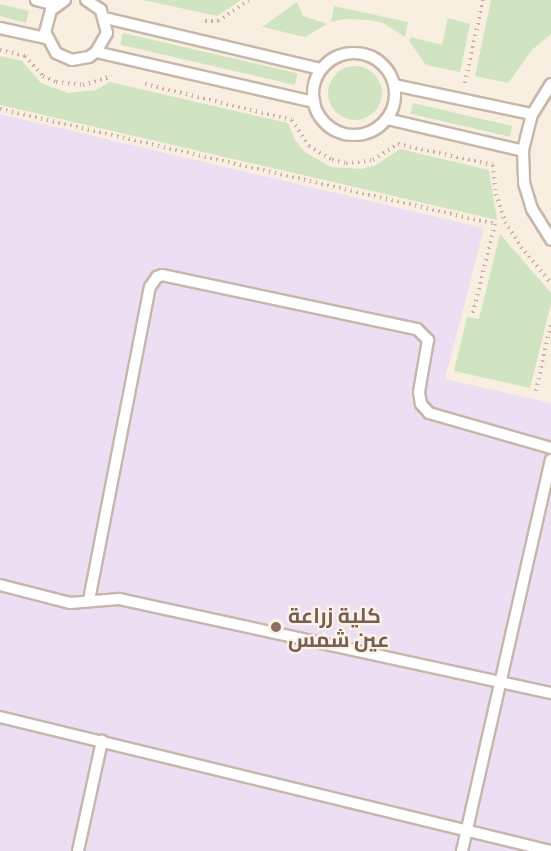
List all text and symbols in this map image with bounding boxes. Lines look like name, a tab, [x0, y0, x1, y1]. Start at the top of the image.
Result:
place label: كلية زراعة عين شمس	[288, 602, 389, 652]
marker: كلية زراعة عين شمس	[269, 620, 283, 634]

